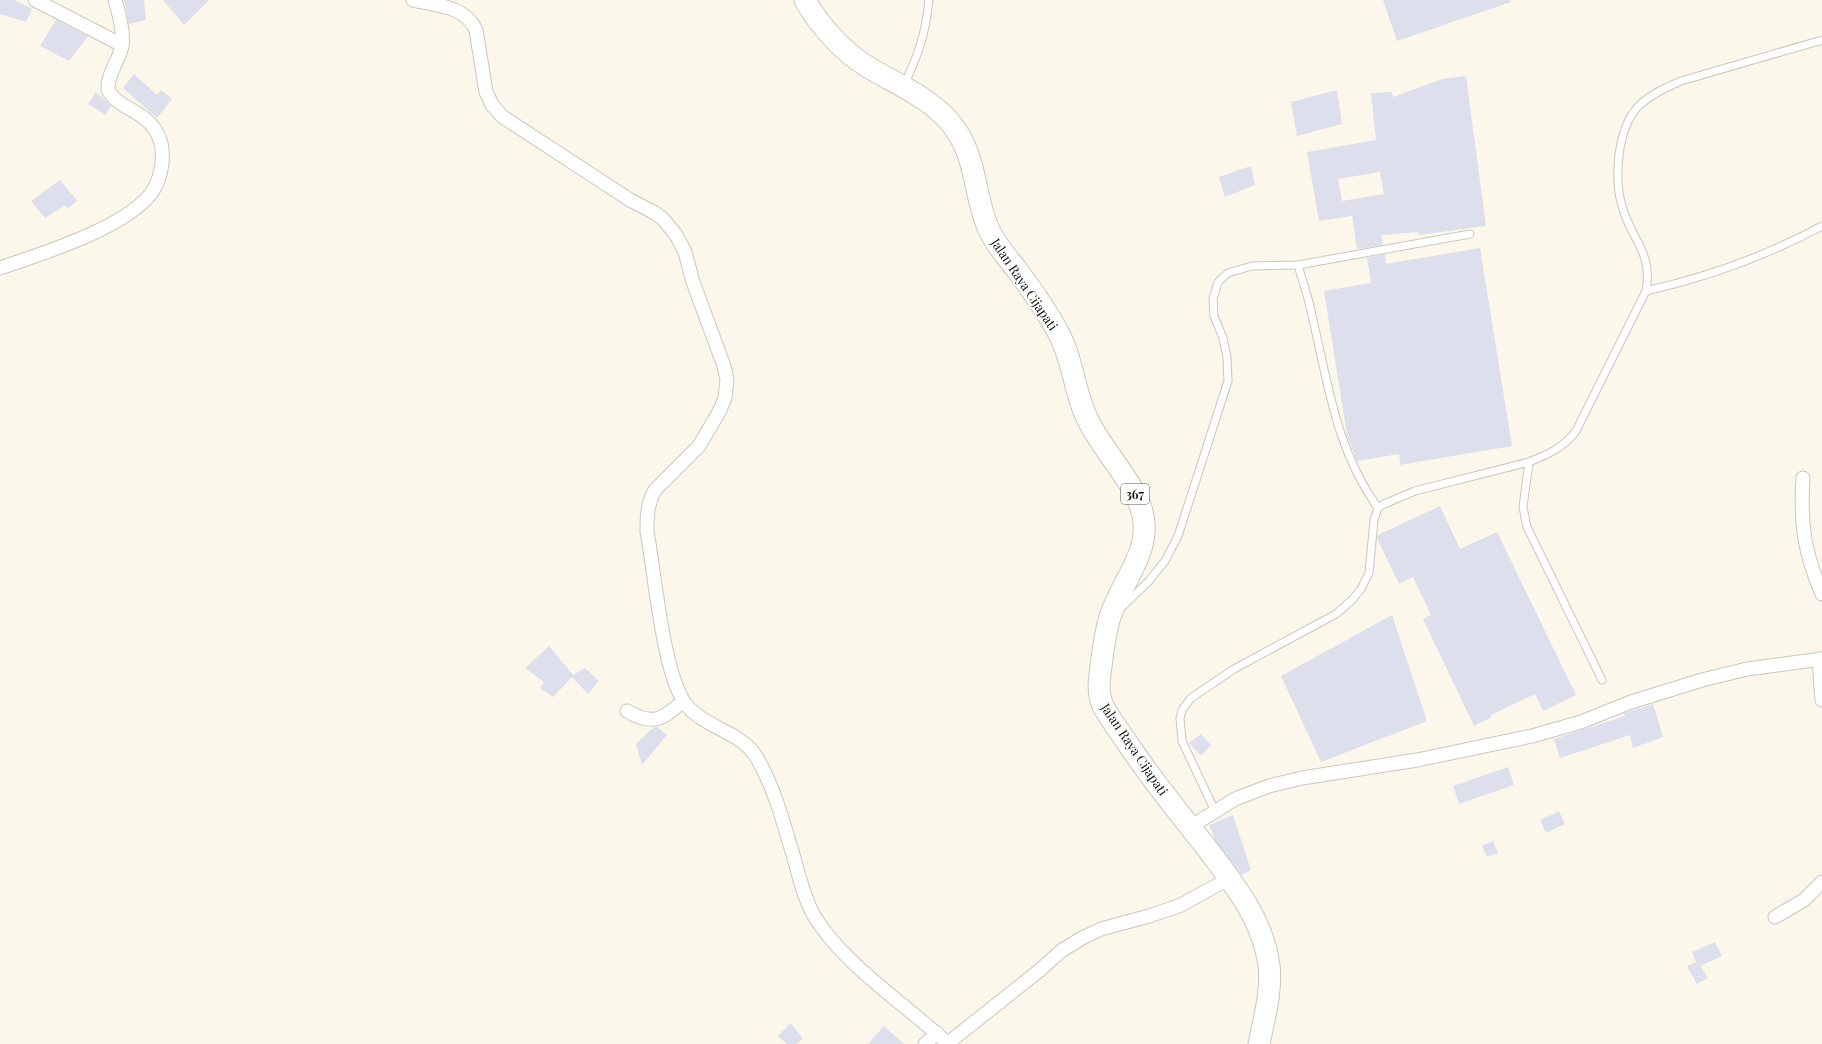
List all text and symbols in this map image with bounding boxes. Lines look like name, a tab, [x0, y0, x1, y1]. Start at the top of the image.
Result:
street label: Jalan Raya Cijapati	[987, 234, 1062, 334]
road number: 367	[1121, 484, 1149, 504]
street label: Jalan Raya Cijapati	[1097, 699, 1172, 799]

